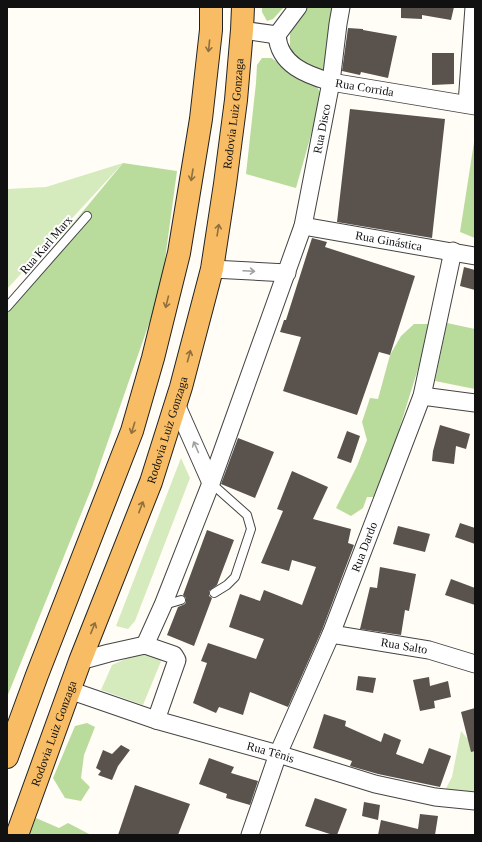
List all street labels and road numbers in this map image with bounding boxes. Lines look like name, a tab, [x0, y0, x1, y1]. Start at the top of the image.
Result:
street label: Rodovia Luiz Gonzaga	[220, 57, 247, 170]
street label: Rua Corrida	[334, 76, 396, 99]
street label: Rua Disco	[310, 103, 334, 155]
street label: Rua Karl Marx	[17, 213, 75, 277]
street label: Rua Ginástica	[354, 228, 424, 254]
street label: Rodovia Luiz Gonzaga	[144, 374, 191, 485]
street label: Rua Dardo	[348, 520, 380, 574]
street label: Rua Salto	[380, 635, 428, 657]
street label: Rodovia Luiz Gonzaga	[28, 678, 80, 788]
street label: Rua Tênis	[245, 739, 296, 766]

